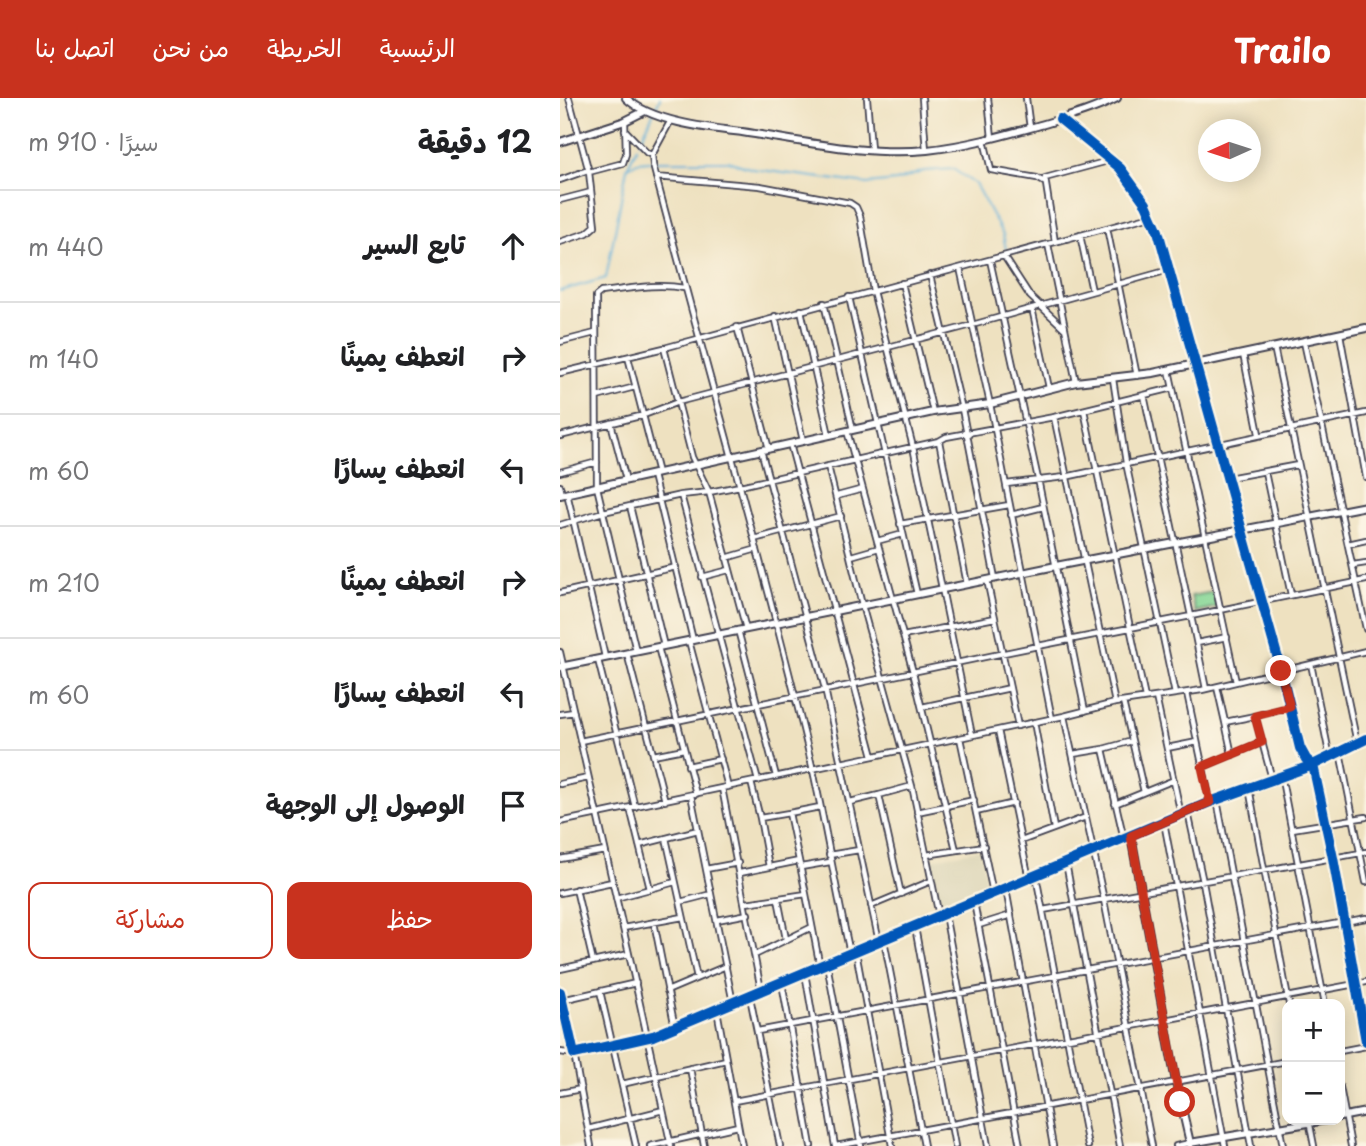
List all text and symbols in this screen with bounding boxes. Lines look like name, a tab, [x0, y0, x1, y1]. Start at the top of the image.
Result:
text: Trailo	[1234, 24, 1331, 74]
text: اتصل بنا	[35, 29, 115, 65]
text: من نحن	[153, 29, 229, 65]
text: الخريطة	[267, 29, 342, 65]
text: الرئيسية	[380, 29, 455, 65]
text: 12 دقيقة	[418, 118, 532, 163]
north arrow	[1198, 119, 1261, 182]
text: سيرًا · 910 m	[28, 124, 159, 159]
text: تابع السير	[364, 224, 465, 263]
icon: ahead	[494, 227, 532, 265]
text: 440 m	[28, 229, 104, 264]
text: انعطف يمينًا	[341, 336, 465, 375]
icon: right	[494, 339, 532, 377]
text: 140 m	[28, 341, 99, 376]
text: انعطف يسارًا	[334, 448, 465, 487]
icon: left	[494, 451, 532, 489]
text: 60 m	[28, 453, 89, 488]
text: انعطف يمينًا	[341, 560, 465, 599]
icon: right	[494, 563, 532, 601]
text: 210 m	[28, 565, 100, 600]
route end	[1265, 655, 1296, 686]
text: انعطف يسارًا	[334, 672, 465, 711]
icon: left	[494, 675, 532, 713]
text: 60 m	[28, 677, 89, 712]
text: الوصول إلى الوجهة	[266, 784, 465, 823]
icon: arrive	[494, 787, 532, 825]
button: مشاركة	[28, 882, 273, 959]
button: حفظ	[287, 882, 532, 959]
map controls	[1282, 999, 1345, 1125]
button: +	[1282, 999, 1345, 1062]
button: −	[1282, 1062, 1345, 1125]
route start	[1164, 1086, 1195, 1117]

